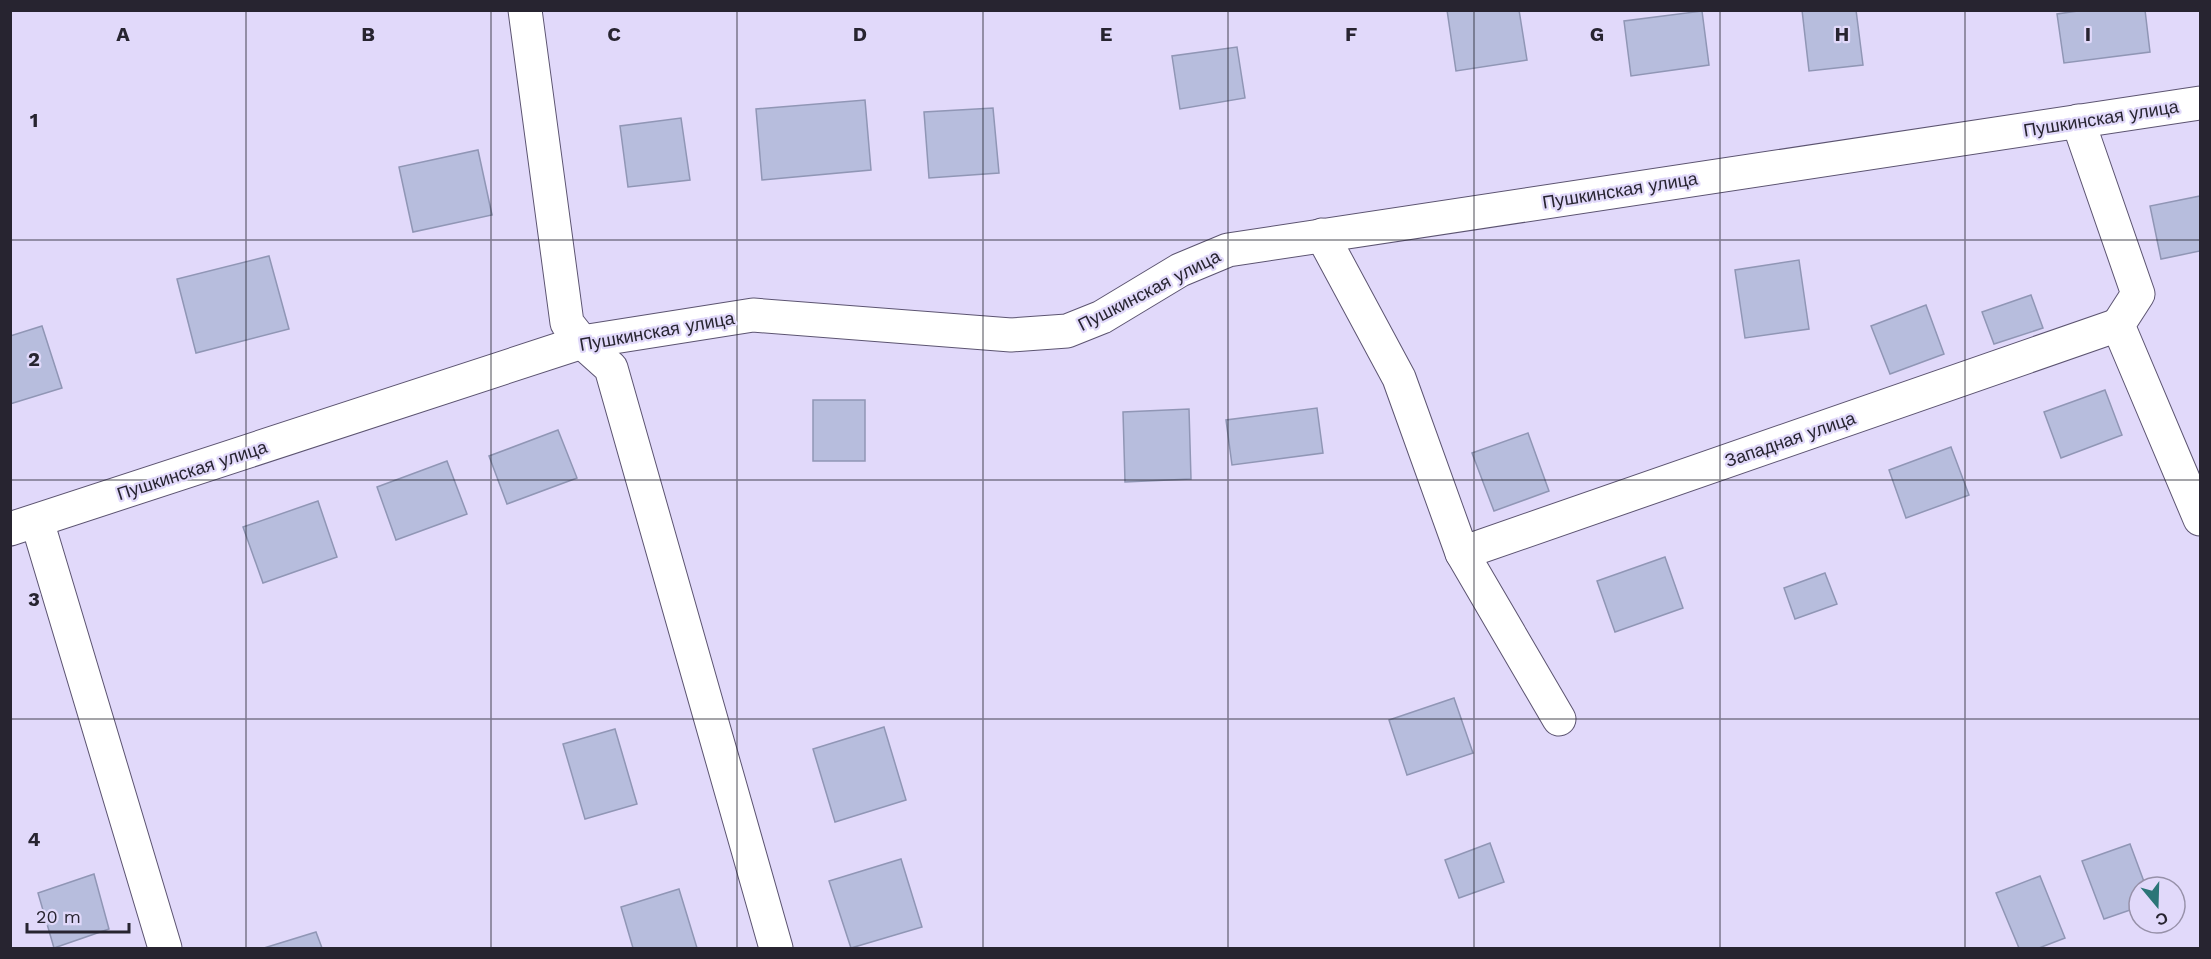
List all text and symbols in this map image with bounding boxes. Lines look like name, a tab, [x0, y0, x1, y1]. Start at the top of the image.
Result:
text: A	[116, 22, 130, 46]
text: B	[361, 22, 375, 46]
text: C	[607, 22, 621, 46]
text: D	[853, 22, 867, 46]
text: E	[1100, 22, 1112, 46]
text: F	[1345, 22, 1357, 46]
text: G	[1590, 22, 1604, 46]
text: H	[1835, 22, 1849, 46]
text: I	[2085, 22, 2091, 46]
street label: Пушкинская улица	[2022, 95, 2181, 141]
text: 1	[30, 108, 38, 132]
street label: Пушкинская улица	[1541, 167, 1700, 213]
street label: Пушкинская улица	[1074, 245, 1225, 335]
street label: Пушкинская улица	[578, 307, 737, 355]
text: 2	[28, 347, 40, 371]
street label: Западная улица	[1722, 407, 1859, 471]
street label: Пушкинская улица	[114, 435, 271, 504]
text: 3	[28, 587, 40, 611]
text: 4	[28, 827, 41, 851]
north arrow	[2127, 875, 2187, 935]
scale bar	[27, 896, 129, 934]
text: 20 m	[36, 906, 81, 927]
text: С	[2153, 908, 2170, 930]

